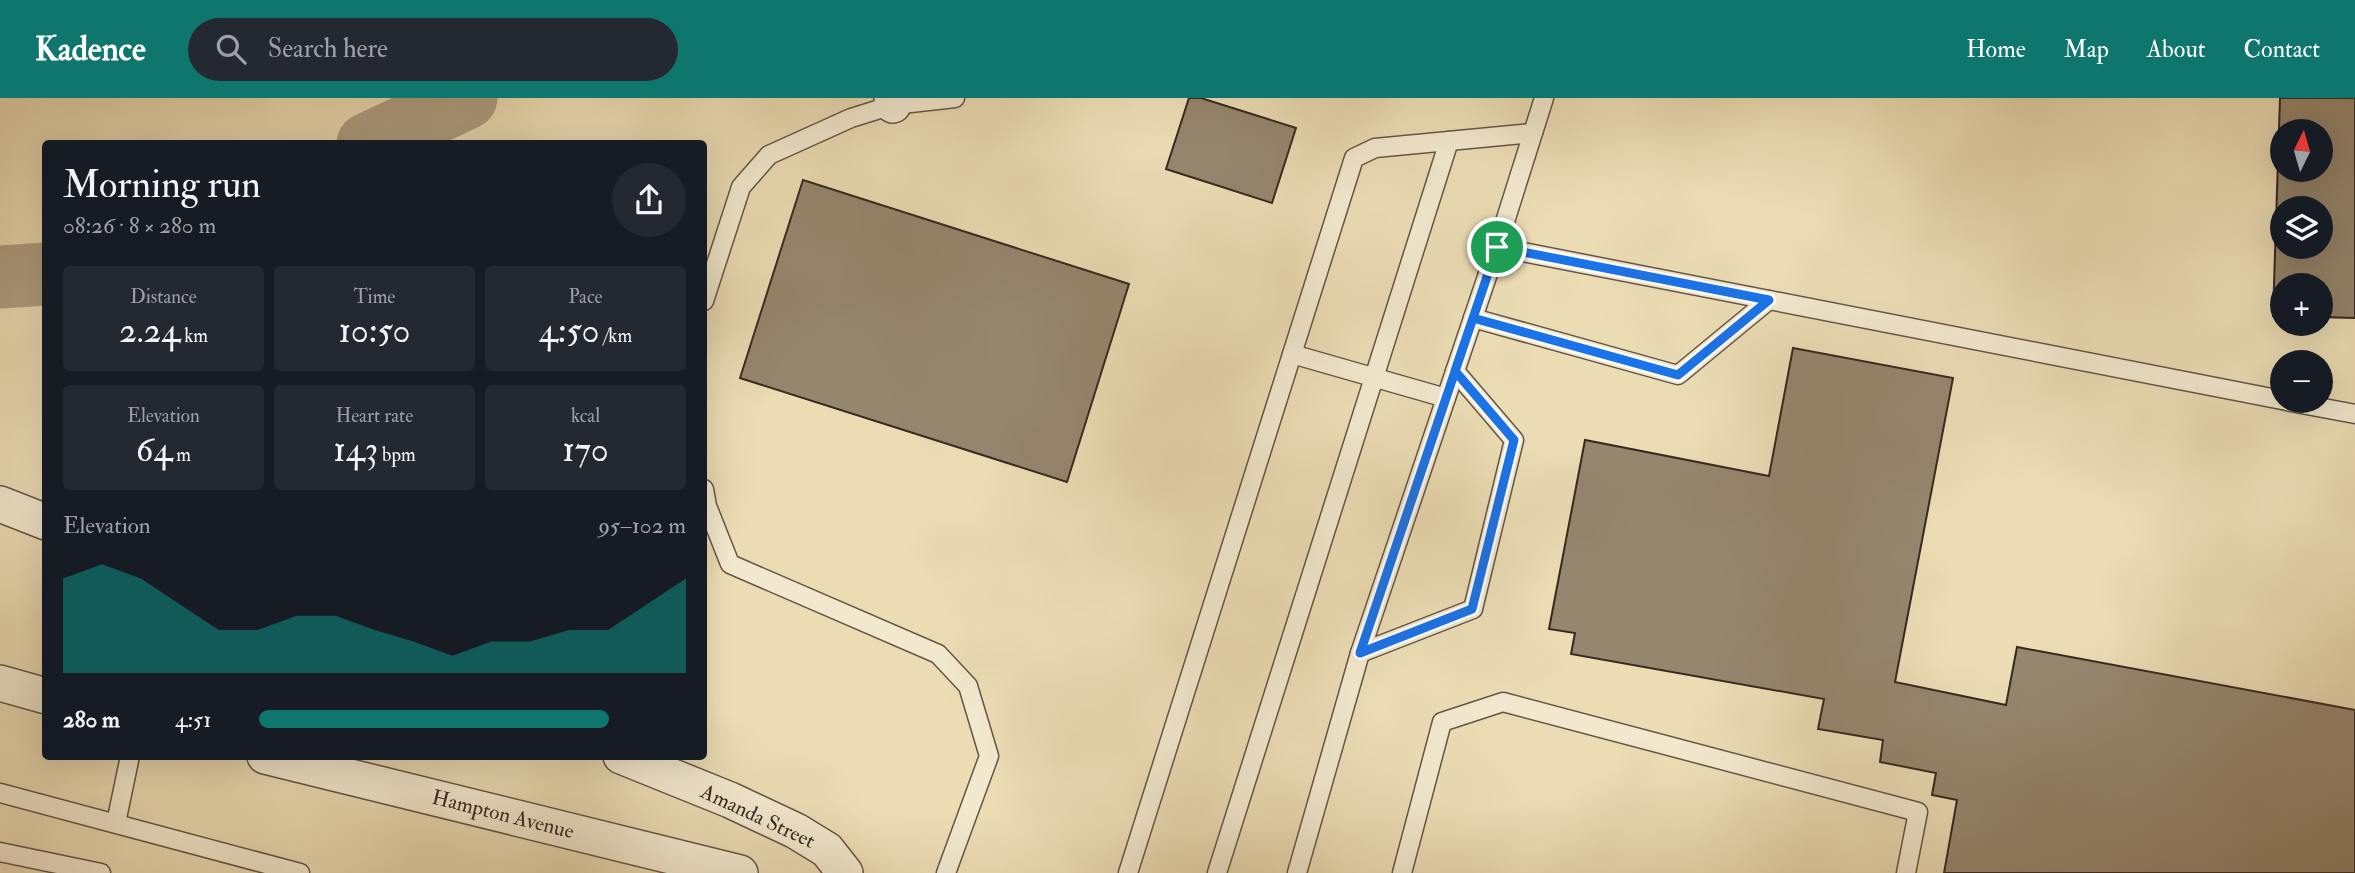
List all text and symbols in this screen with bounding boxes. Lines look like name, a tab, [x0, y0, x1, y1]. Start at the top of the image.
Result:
search box	[188, 18, 678, 81]
text: Kadence	[35, 29, 146, 70]
icon: search	[212, 30, 250, 68]
text: Search here	[268, 33, 388, 65]
text: Home	[1966, 34, 2026, 65]
text: Map	[2064, 34, 2109, 65]
text: About	[2147, 34, 2206, 65]
text: Contact	[2244, 34, 2320, 65]
north arrow	[2270, 119, 2333, 182]
map controls	[2270, 119, 2333, 413]
text: Morning run	[63, 161, 261, 209]
button: share	[612, 163, 686, 237]
button: layers	[2270, 196, 2333, 259]
text: 08:26 · 8 × 280 m	[63, 211, 216, 240]
pin	[1467, 217, 1527, 277]
icon: arrive	[1478, 228, 1516, 266]
button: +	[2270, 273, 2333, 336]
text: Distance	[130, 285, 197, 309]
text: Time	[354, 285, 395, 309]
text: Pace	[568, 285, 603, 309]
text: 2.24	[119, 309, 180, 353]
text: 10:50	[339, 309, 410, 353]
text: 4:50	[539, 309, 599, 353]
text: km	[180, 324, 208, 348]
text: /km	[599, 324, 632, 348]
button: −	[2270, 350, 2333, 413]
text: Elevation	[127, 404, 200, 428]
text: Heart rate	[336, 404, 413, 428]
text: kcal	[571, 404, 600, 428]
text: 64	[136, 428, 172, 472]
text: 143	[333, 428, 378, 472]
text: 170	[562, 428, 609, 472]
text: m	[172, 443, 191, 467]
text: bpm	[378, 443, 416, 467]
text: Elevation	[63, 511, 151, 540]
text: 95–102 m	[598, 511, 686, 540]
text: 280 m	[63, 705, 120, 734]
text: 4:51	[175, 705, 211, 734]
street label: Amanda Street	[695, 778, 819, 855]
street label: Hampton Avenue	[429, 784, 577, 845]

